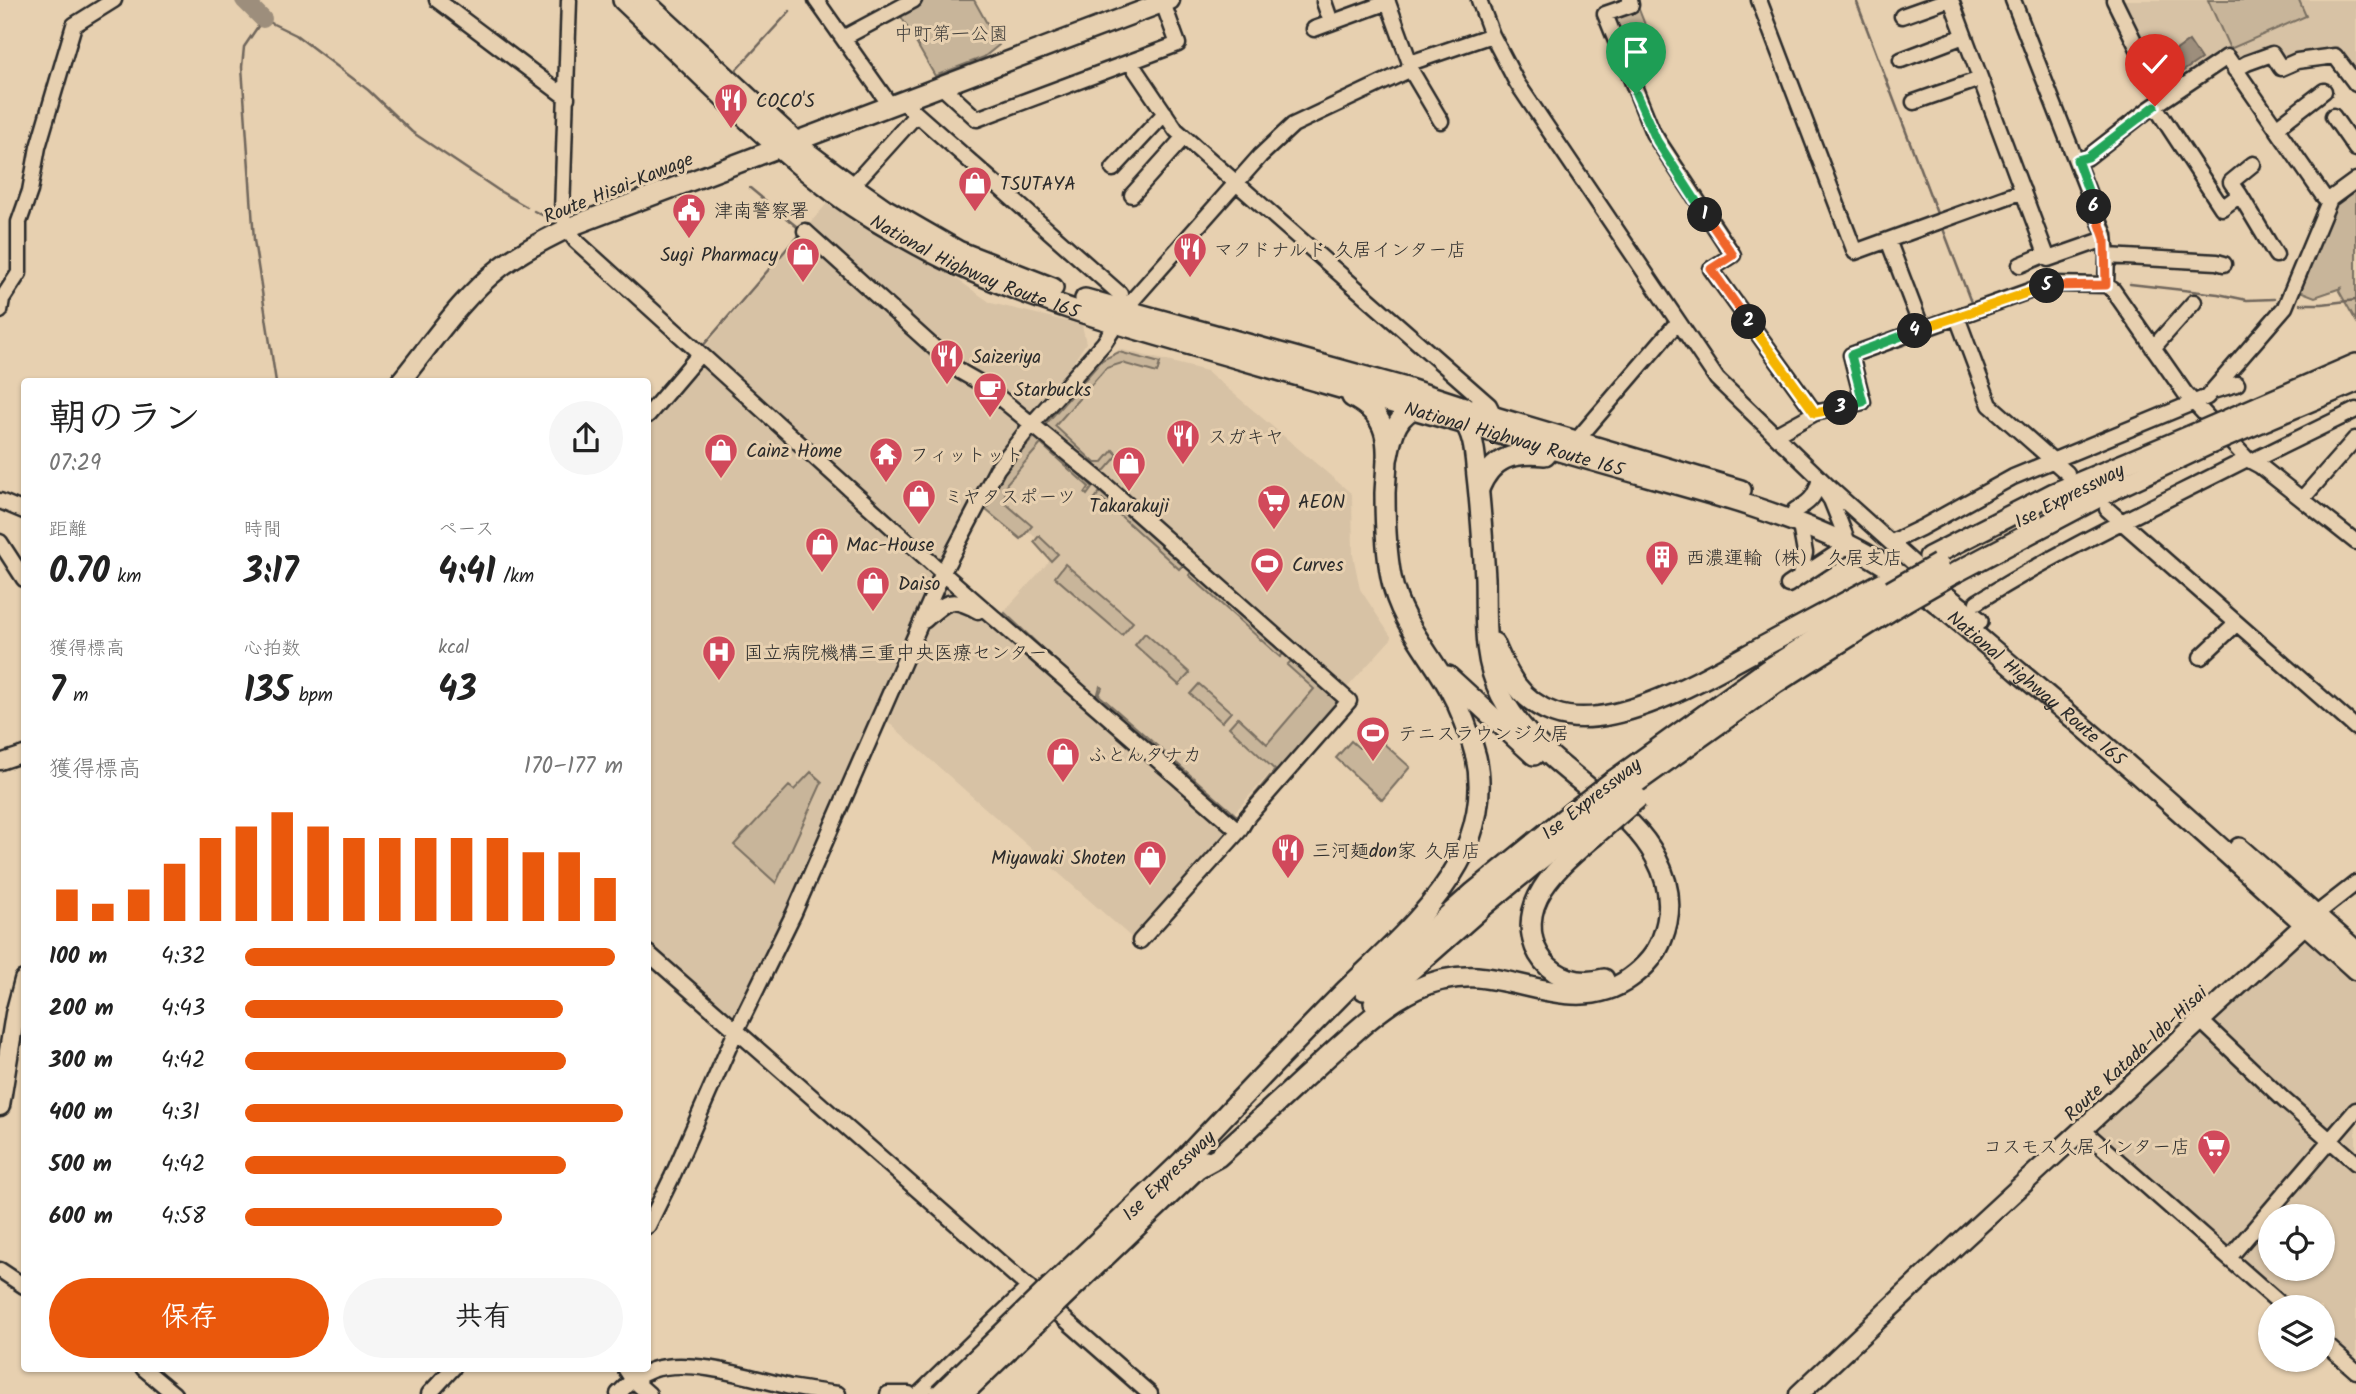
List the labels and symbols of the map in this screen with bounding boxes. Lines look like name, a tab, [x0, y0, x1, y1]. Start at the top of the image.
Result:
park label: 中町第一公園	[894, 20, 1008, 50]
pin	[1606, 22, 1666, 94]
pin	[2125, 34, 2185, 106]
restaurant icon: COCO'S	[712, 81, 750, 130]
place label: COCO'S	[756, 87, 815, 117]
street label: Route Hisai-Kawage	[539, 145, 699, 233]
shop icon: TSUTAYA	[956, 164, 994, 213]
place label: TSUTAYA	[1000, 170, 1076, 200]
pin: 6	[2076, 190, 2112, 224]
public building icon: 津南警察署	[670, 191, 708, 240]
place label: 津南警察署	[714, 197, 809, 227]
pin: 1	[1688, 198, 1722, 232]
street label: National Highway Route 165	[864, 208, 1085, 328]
restaurant icon: マクドナルド 久居インター店	[1171, 230, 1209, 279]
shop icon: Sugi Pharmacy	[784, 235, 822, 284]
place label: マクドナルド 久居インター店	[1214, 236, 1466, 266]
place label: Sugi Pharmacy	[661, 241, 779, 271]
pin: 5	[2030, 268, 2064, 304]
pin: 2	[1732, 304, 1766, 340]
pin: 4	[1898, 314, 1932, 348]
restaurant icon: Saizeriya	[928, 337, 966, 386]
place label: Saizeriya	[972, 343, 1041, 373]
cafe icon: Starbucks	[971, 370, 1009, 419]
place label: Starbucks	[1014, 376, 1091, 406]
pin: 3	[1824, 390, 1858, 426]
street label: National Highway Route 165	[1400, 395, 1629, 486]
restaurant icon: スガキヤ	[1164, 417, 1202, 466]
place label: スガキヤ	[1208, 423, 1284, 453]
shop icon: Cainz Home	[702, 431, 740, 480]
temple icon: フィットット	[867, 435, 905, 484]
place label: Cainz Home	[746, 437, 842, 467]
place label: フィットット	[910, 441, 1024, 471]
shop icon: Takarakuji	[1110, 444, 1148, 493]
street label: Ise Expressway	[2010, 456, 2131, 537]
shop icon: ミヤタスポーツ	[900, 477, 938, 526]
supermarket icon: AEON	[1255, 482, 1293, 531]
place label: ミヤタスポーツ	[944, 483, 1076, 513]
place label: AEON	[1298, 488, 1345, 518]
place label: Takarakuji	[1089, 492, 1170, 522]
shop icon: Mac-House	[803, 525, 841, 574]
place label: Mac-House	[846, 531, 935, 561]
building icon: 西濃運輸（株） 久居支店	[1643, 538, 1681, 587]
place label: 西濃運輸（株） 久居支店	[1686, 544, 1903, 574]
sports icon: Curves	[1248, 545, 1286, 594]
place label: Curves	[1292, 551, 1343, 581]
shop icon: Daiso	[854, 564, 892, 613]
place label: Daiso	[898, 570, 940, 600]
street label: National Highway Route 165	[1940, 604, 2133, 775]
hospital icon: 国立病院機構三重中央医療センター	[700, 633, 738, 682]
place label: 国立病院機構三重中央医療センター	[744, 639, 1047, 669]
sports icon: テニスラウンジ久居	[1354, 714, 1392, 763]
place label: テニスラウンジ久居	[1398, 720, 1569, 750]
shop icon: ふとんタナカ	[1044, 735, 1082, 784]
place label: ふとんタナカ	[1088, 741, 1202, 771]
street label: Ise Expressway	[1536, 750, 1650, 848]
restaurant icon: 三河麺don家 久居店	[1269, 831, 1307, 880]
place label: 三河麺don家 久居店	[1312, 837, 1481, 867]
shop icon: Miyawaki Shoten	[1131, 838, 1169, 887]
place label: Miyawaki Shoten	[991, 844, 1126, 874]
street label: Route Katada-Ido-Hisai	[2058, 979, 2216, 1129]
street label: Ise Expressway	[1116, 1123, 1224, 1229]
supermarket icon: コスモス久居インター店	[2195, 1127, 2233, 1176]
place label: コスモス久居インター店	[1983, 1133, 2190, 1163]

